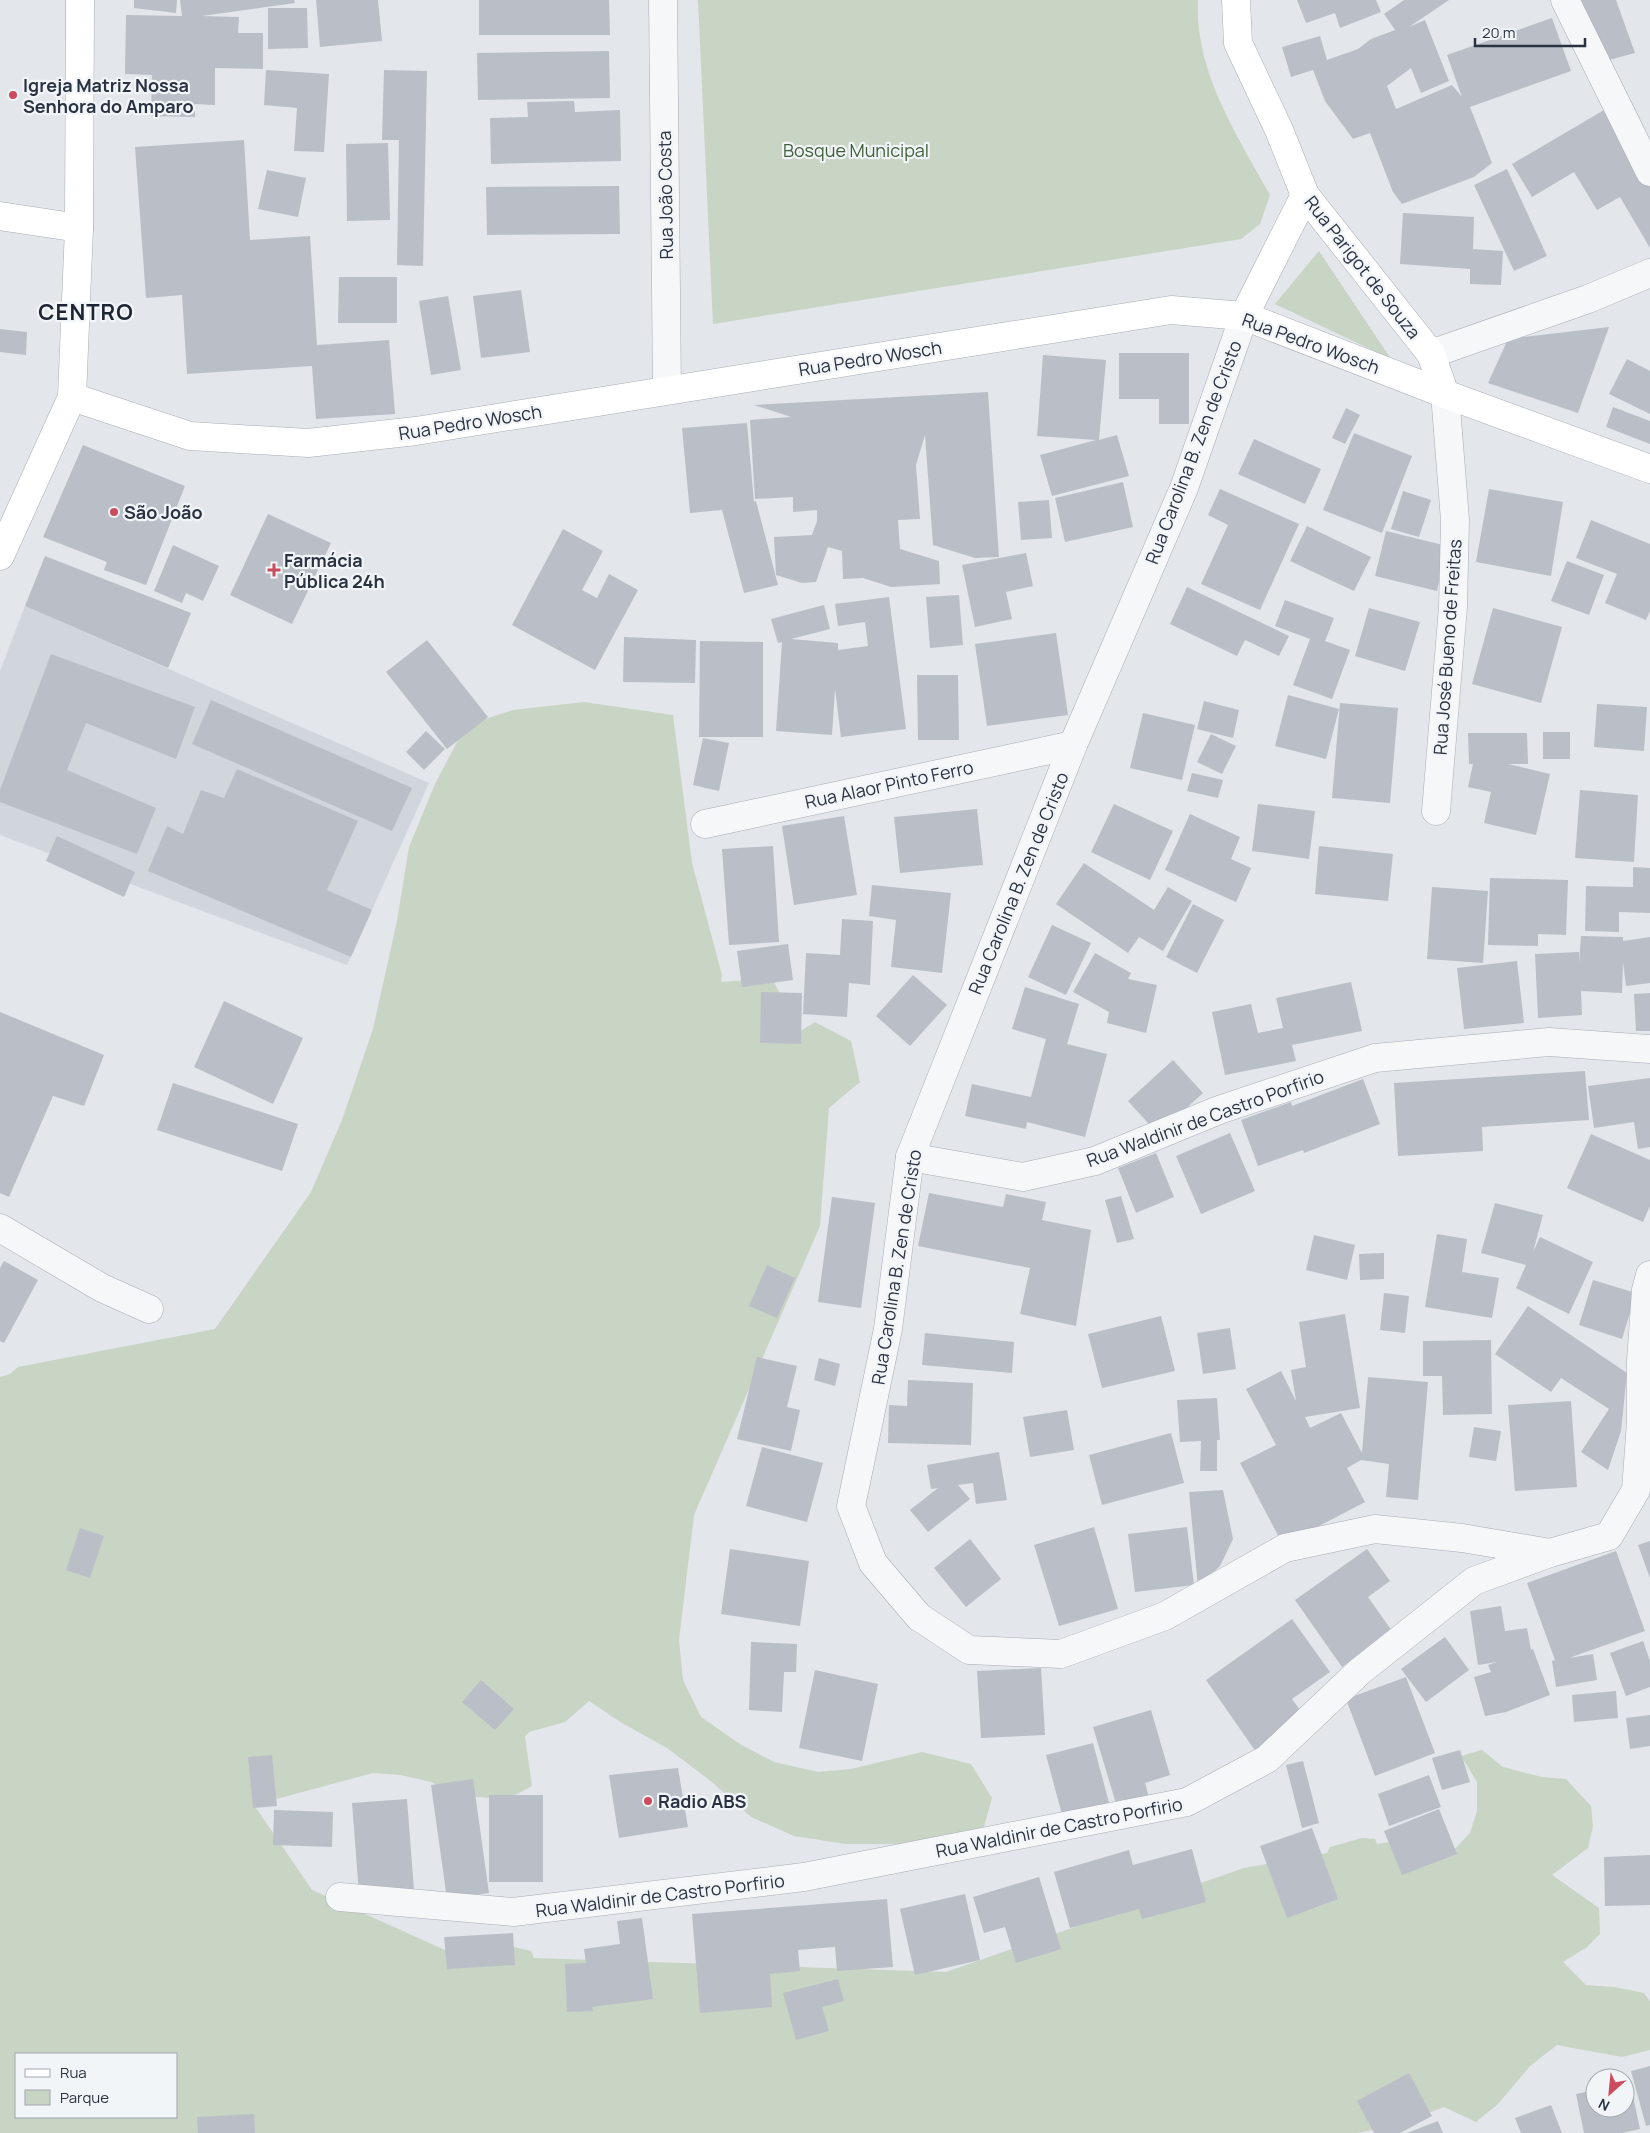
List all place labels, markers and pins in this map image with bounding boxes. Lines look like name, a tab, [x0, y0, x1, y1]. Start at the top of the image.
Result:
place label: Igreja Matriz Nossa Senhora do Amparo	[23, 73, 194, 118]
marker: Igreja Matriz Nossa Senhora do Amparo	[7, 89, 19, 101]
place label: São João	[124, 500, 203, 524]
marker: São João	[108, 506, 120, 518]
place label: Farmácia Pública 24h	[284, 548, 385, 593]
marker: Farmácia Pública 24h	[268, 564, 280, 576]
place label: Radio ABS	[658, 1789, 747, 1813]
marker: Radio ABS	[642, 1795, 654, 1807]

